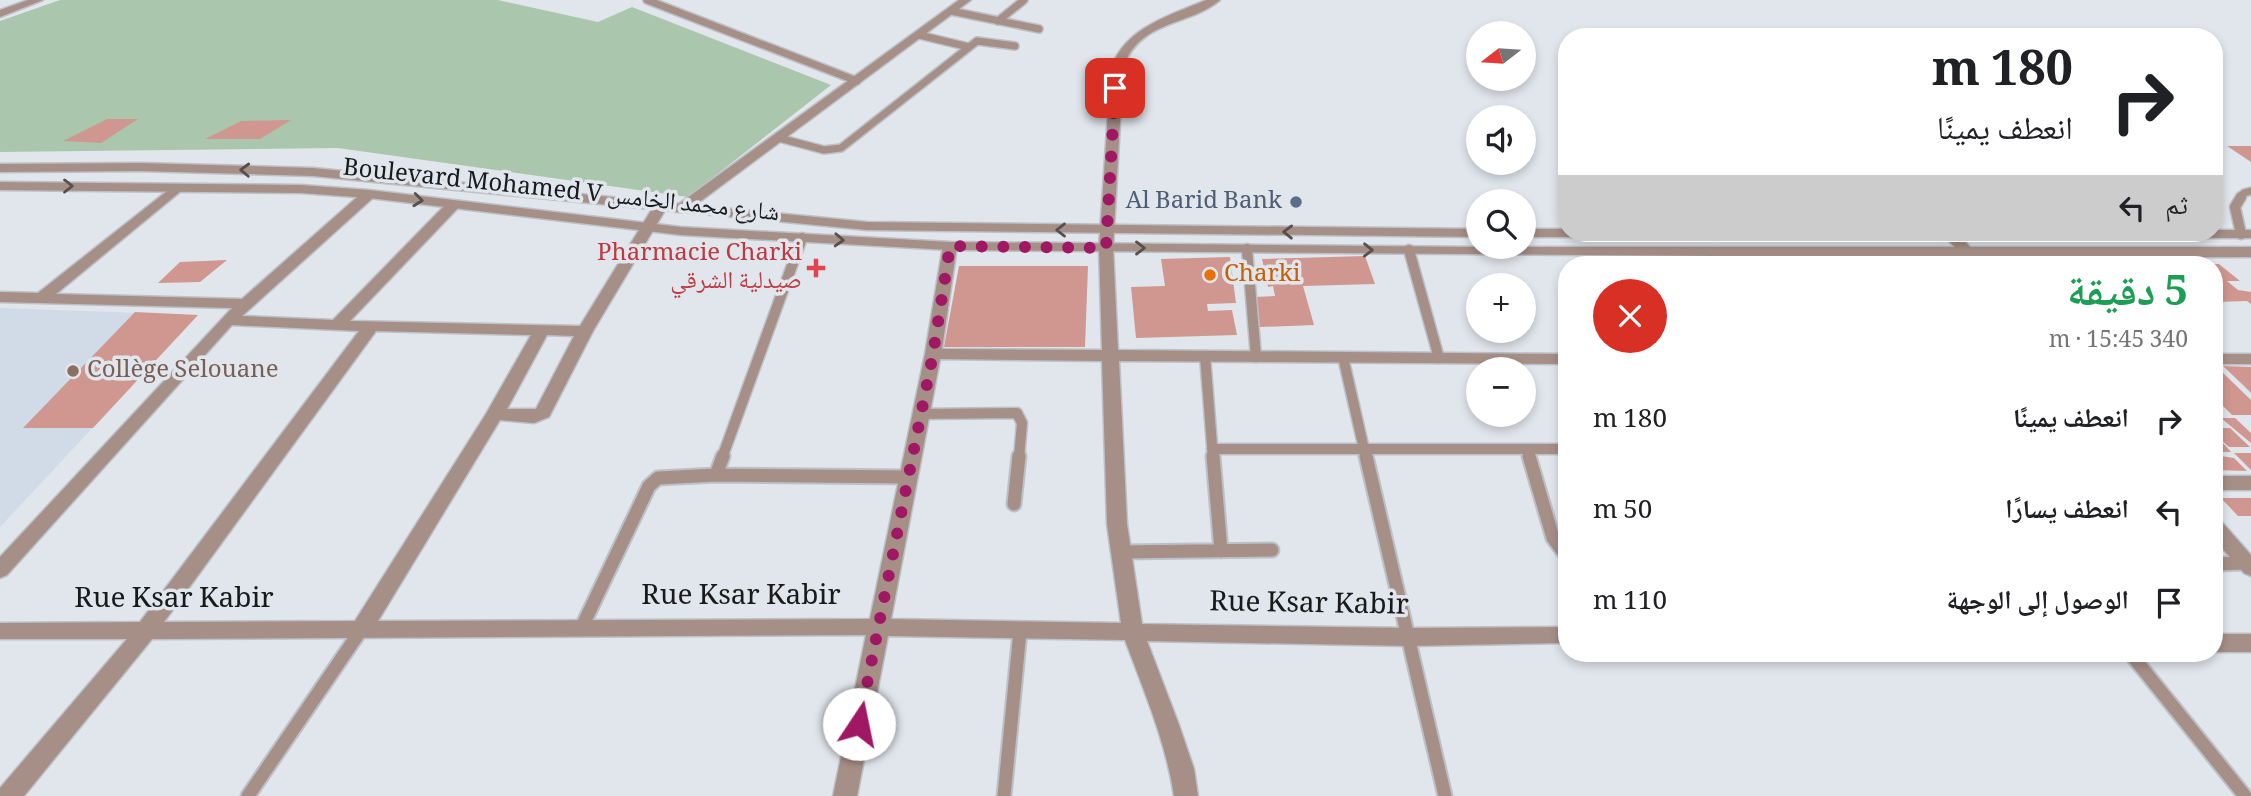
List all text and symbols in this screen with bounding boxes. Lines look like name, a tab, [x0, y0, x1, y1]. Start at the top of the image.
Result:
north arrow	[1466, 21, 1536, 91]
map controls	[1466, 21, 1536, 427]
text: 180 m	[1932, 33, 2073, 116]
icon: right	[2097, 56, 2188, 147]
pin	[1085, 58, 1145, 118]
icon: arrive	[1096, 69, 1134, 107]
button: sound	[1466, 105, 1536, 175]
text: انعطف يمينًا	[1937, 105, 2073, 159]
street label: Boulevard Mohamed V شارع محمد الخامس	[341, 149, 781, 235]
one-way arrow	[239, 163, 250, 178]
one-way arrow	[63, 178, 74, 194]
place label: Al Barid Bank	[1125, 182, 1283, 223]
text: ثم	[2165, 186, 2188, 230]
button: search	[1466, 189, 1536, 259]
icon: left	[2113, 189, 2151, 227]
one-way arrow	[412, 192, 424, 207]
marker: Al Barid Bank	[1288, 194, 1304, 210]
one-way arrow	[1055, 222, 1065, 238]
one-way arrow	[1282, 224, 1293, 239]
one-way arrow	[834, 233, 845, 248]
place label: Pharmacie Charki صيدلية الشرقي	[597, 234, 802, 303]
one-way arrow	[1135, 240, 1146, 256]
one-way arrow	[1363, 242, 1373, 258]
place label: Charki	[1224, 255, 1301, 296]
marker: Pharmacie Charki صيدلية الشرقي	[808, 260, 824, 276]
text: 5 دقيقة	[2067, 260, 2188, 332]
marker: Charki	[1202, 267, 1218, 283]
button: +	[1466, 273, 1536, 343]
button: close	[1593, 279, 1667, 353]
text: 340 m · 15:45	[2049, 322, 2188, 362]
place label: Collège Selouane	[87, 351, 279, 392]
button: −	[1466, 357, 1536, 427]
marker: Collège Selouane	[65, 363, 81, 379]
text: 180 m	[1593, 399, 1667, 443]
text: انعطف يمينًا	[2013, 399, 2129, 443]
icon: right	[2150, 402, 2188, 440]
text: 50 m	[1593, 490, 1652, 534]
text: انعطف يسارًا	[2005, 490, 2129, 534]
icon: left	[2150, 493, 2188, 531]
street label: Rue Ksar Kabir	[641, 574, 841, 622]
street label: Rue Ksar Kabir	[74, 577, 274, 625]
street label: Rue Ksar Kabir	[1209, 580, 1409, 632]
text: 110 m	[1593, 581, 1667, 625]
text: الوصول إلى الوجهة	[1947, 581, 2129, 625]
icon: arrive	[2150, 584, 2188, 622]
position arrow	[822, 687, 896, 761]

